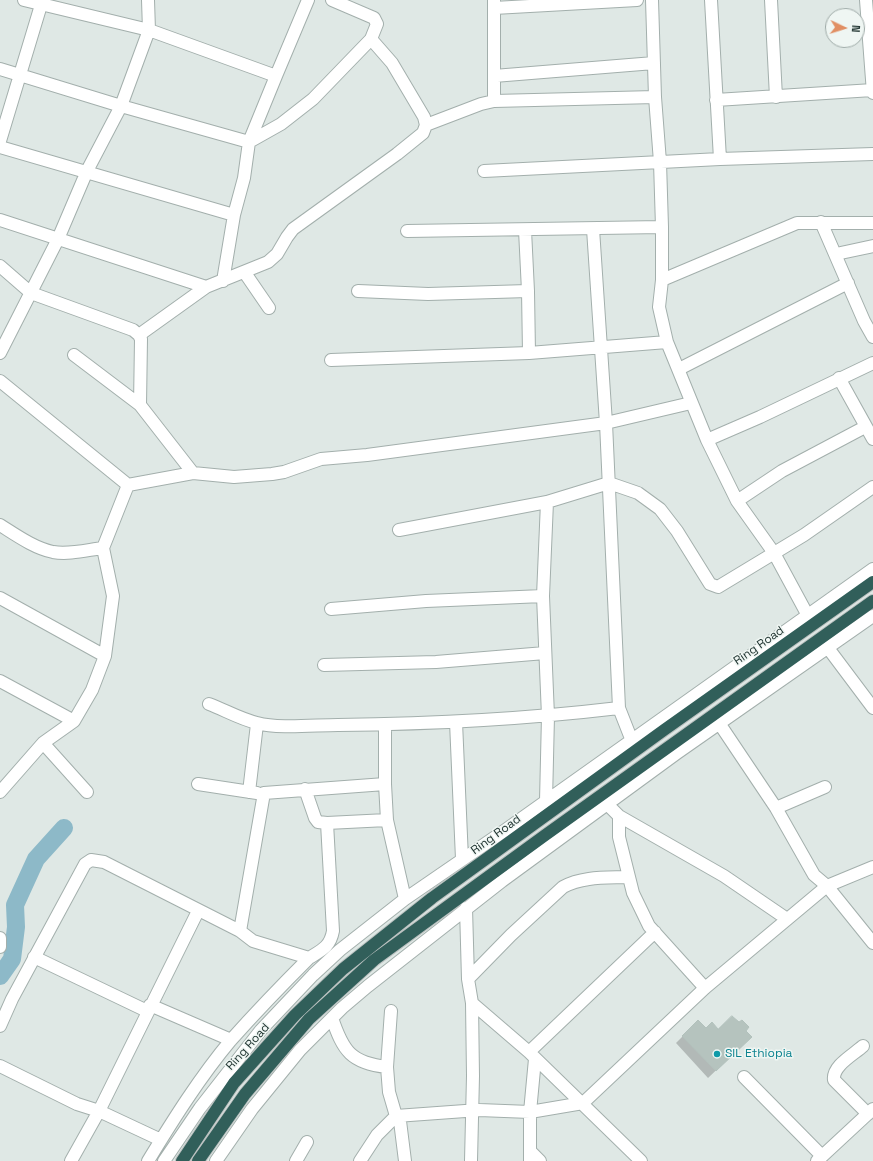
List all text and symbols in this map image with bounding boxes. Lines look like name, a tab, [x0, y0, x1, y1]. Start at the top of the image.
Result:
north arrow	[825, 8, 865, 48]
text: N	[849, 25, 863, 33]
street label: Ring Road	[731, 623, 787, 669]
street label: Ring Road	[468, 812, 524, 858]
street label: Ring Road	[223, 1021, 273, 1073]
place label: SIL Ethiopia	[725, 1047, 792, 1061]
marker: SIL Ethiopia	[712, 1049, 722, 1059]

